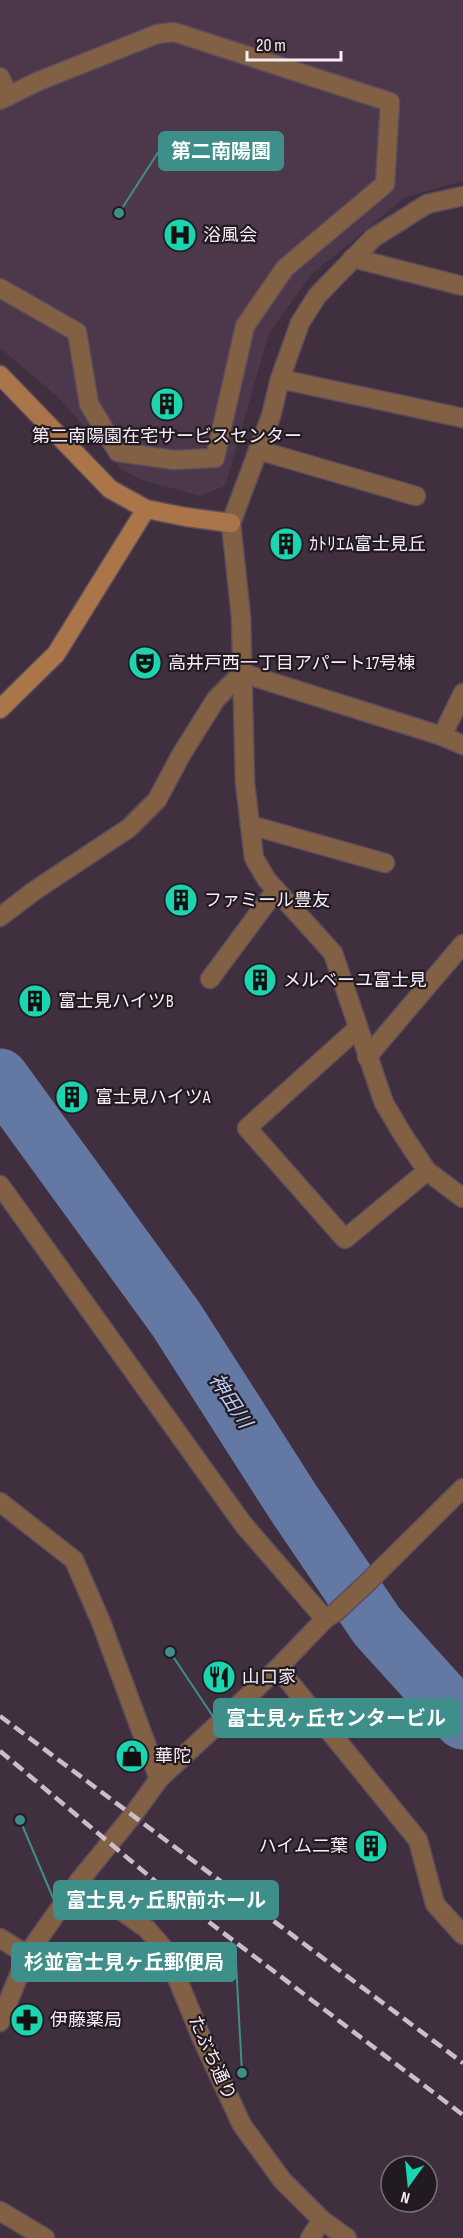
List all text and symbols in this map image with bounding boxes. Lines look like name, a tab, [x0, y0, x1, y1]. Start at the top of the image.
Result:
scale bar	[247, 24, 342, 62]
text: 20 m	[256, 35, 286, 56]
callout: 第二南陽園	[159, 132, 283, 170]
text: 第二南陽園	[171, 140, 271, 164]
hospital icon: 浴風会	[162, 217, 198, 253]
place label: 浴風会	[203, 225, 257, 246]
building icon: 第二南陽園在宅サービスセンター	[149, 386, 185, 422]
place label: 第二南陽園在宅サービスセンター	[32, 426, 302, 447]
building icon: ｶﾄﾘｴﾑ富士見丘	[268, 526, 304, 562]
place label: ｶﾄﾘｴﾑ富士見丘	[309, 534, 426, 555]
theatre icon: 高井戸西一丁目アパート17号棟	[127, 645, 163, 681]
place label: 高井戸西一丁目アパート17号棟	[168, 653, 415, 674]
building icon: ファミール豊友	[163, 882, 199, 918]
place label: ファミール豊友	[204, 890, 330, 911]
building icon: メルベーユ富士見	[242, 962, 278, 998]
place label: メルベーユ富士見	[283, 970, 427, 991]
building icon: 富士見ハイツB	[17, 983, 53, 1019]
place label: 富士見ハイツB	[58, 991, 174, 1012]
building icon: 富士見ハイツA	[54, 1079, 90, 1115]
place label: 富士見ハイツA	[95, 1087, 211, 1108]
water label: 神田川	[204, 1369, 257, 1434]
restaurant icon: 山口家	[201, 1659, 237, 1695]
place label: 山口家	[242, 1667, 296, 1688]
callout: 富士見ヶ丘センタービル	[214, 1699, 458, 1737]
text: 富士見ヶ丘センタービル	[226, 1707, 446, 1731]
shop icon: 華陀	[114, 1738, 150, 1774]
place label: 華陀	[155, 1746, 191, 1767]
building icon: ハイム二葉	[353, 1828, 389, 1864]
place label: ハイム二葉	[259, 1836, 348, 1857]
callout: 富士見ヶ丘駅前ホール	[54, 1881, 278, 1919]
text: 富士見ヶ丘駅前ホール	[66, 1889, 266, 1913]
callout: 杉並富士見ヶ丘郵便局	[12, 1943, 236, 1981]
text: 杉並富士見ヶ丘郵便局	[24, 1951, 224, 1975]
pharmacy icon: 伊藤薬局	[9, 2002, 45, 2038]
place label: 伊藤薬局	[50, 2010, 122, 2031]
street label: たぶち通り	[184, 2013, 240, 2103]
north arrow	[379, 2154, 439, 2214]
text: N	[399, 2187, 412, 2207]

